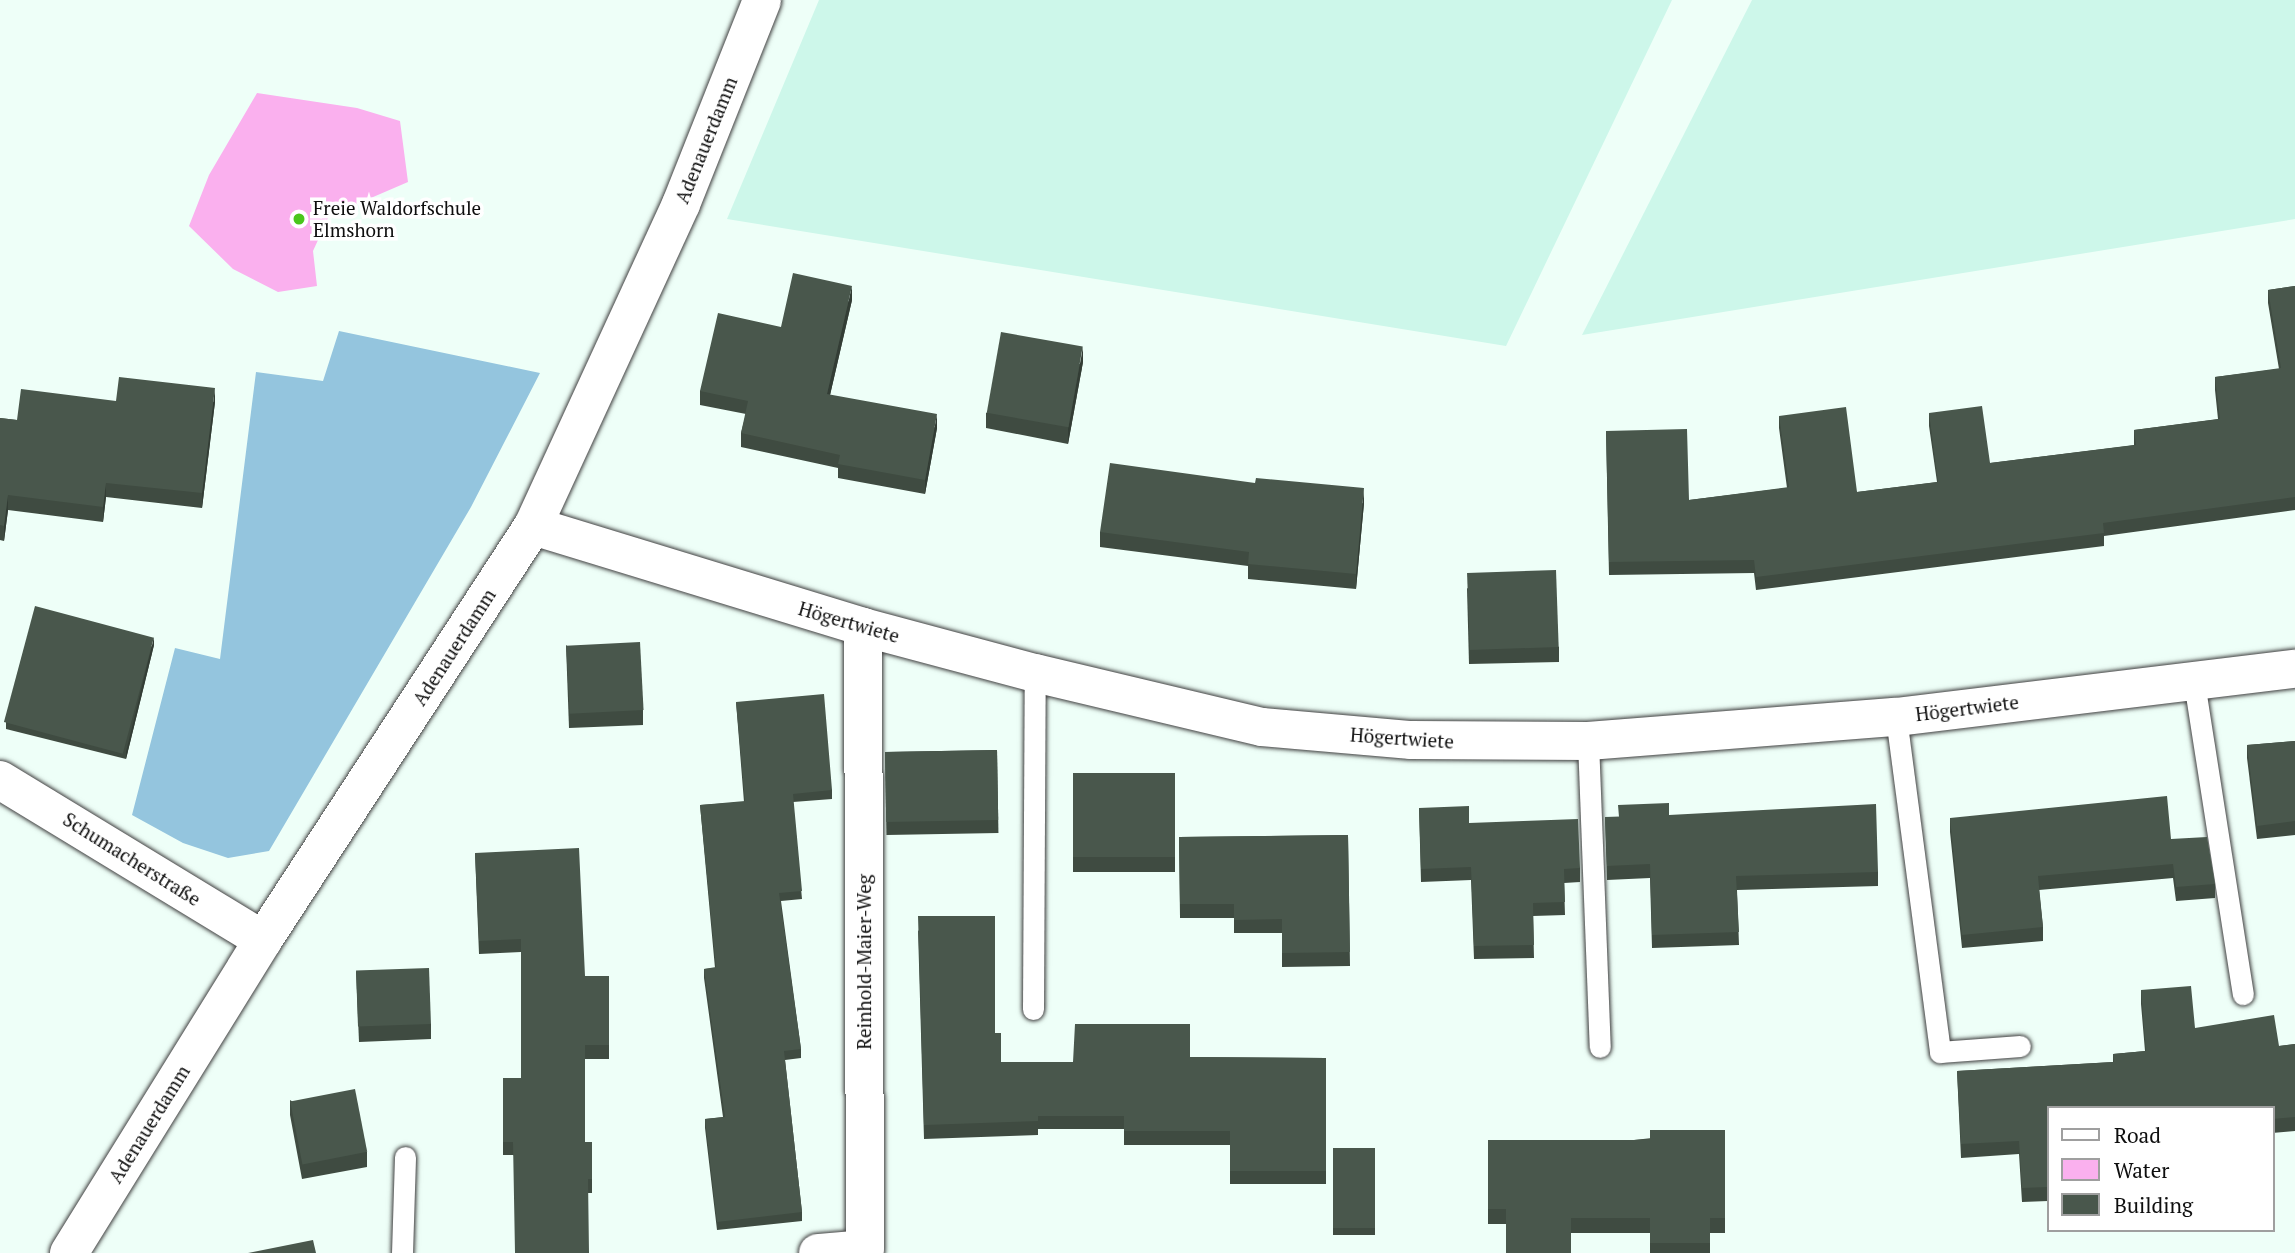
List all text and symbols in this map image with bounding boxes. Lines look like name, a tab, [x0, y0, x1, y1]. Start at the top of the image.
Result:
street label: Adenauerdamm	[670, 73, 742, 207]
place label: Freie Waldorfschule Elmshorn	[313, 197, 481, 241]
marker: Freie Waldorfschule Elmshorn	[291, 211, 307, 227]
street label: Adenauerdamm	[408, 584, 500, 710]
street label: Högertwiete	[796, 597, 902, 647]
street label: Högertwiete	[1914, 690, 2020, 726]
street label: Högertwiete	[1349, 723, 1455, 753]
street label: Schumacherstraße	[59, 808, 205, 910]
street label: Reinhold-Maier-Weg	[853, 874, 875, 1050]
street label: Adenauerdamm	[104, 1061, 194, 1187]
legend	[2046, 1106, 2274, 1232]
text: Road	[2114, 1121, 2161, 1149]
text: Water	[2114, 1156, 2169, 1184]
text: Building	[2114, 1191, 2193, 1219]

